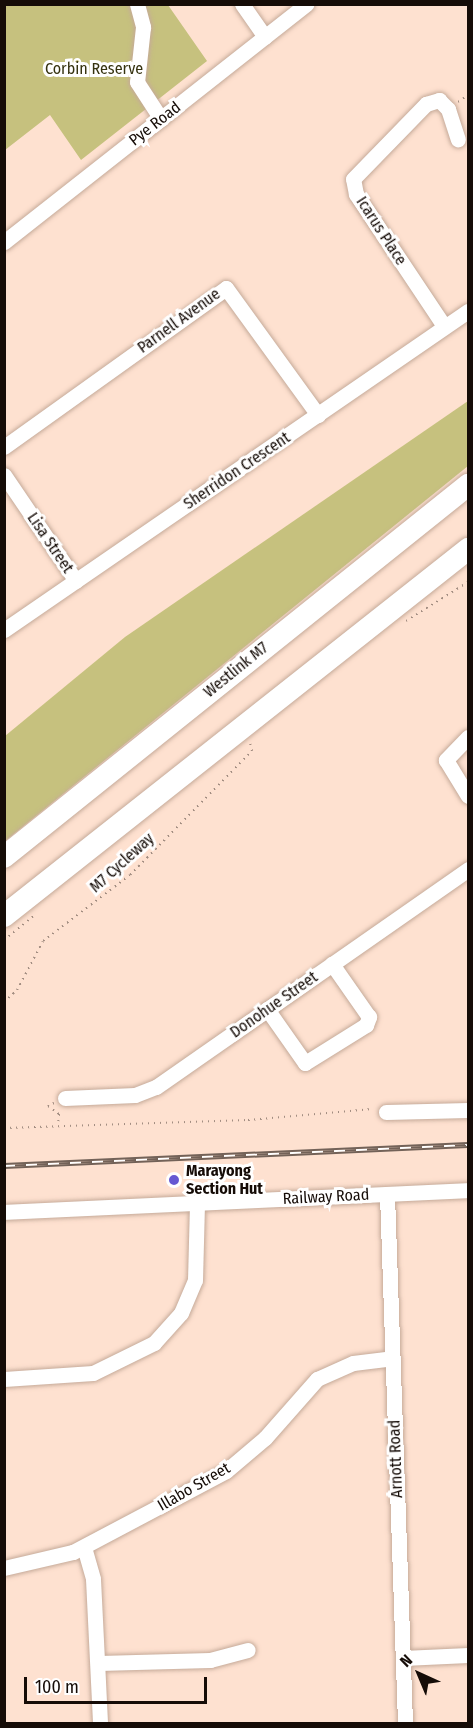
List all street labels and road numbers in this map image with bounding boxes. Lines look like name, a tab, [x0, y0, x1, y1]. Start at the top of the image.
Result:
street label: Pye Road	[125, 98, 185, 150]
street label: Icarus Place	[352, 193, 410, 269]
street label: Parnell Avenue	[134, 285, 224, 357]
street label: Sherridon Crescent	[180, 428, 294, 514]
street label: Lisa Street	[23, 509, 77, 577]
street label: Westlink M7	[200, 638, 272, 702]
street label: M7 Cycleway	[86, 829, 158, 897]
street label: Donohue Street	[227, 968, 321, 1042]
street label: Railway Road	[282, 1185, 370, 1209]
street label: Arnott Road	[385, 1420, 407, 1498]
street label: Illabo Street	[154, 1459, 234, 1515]

